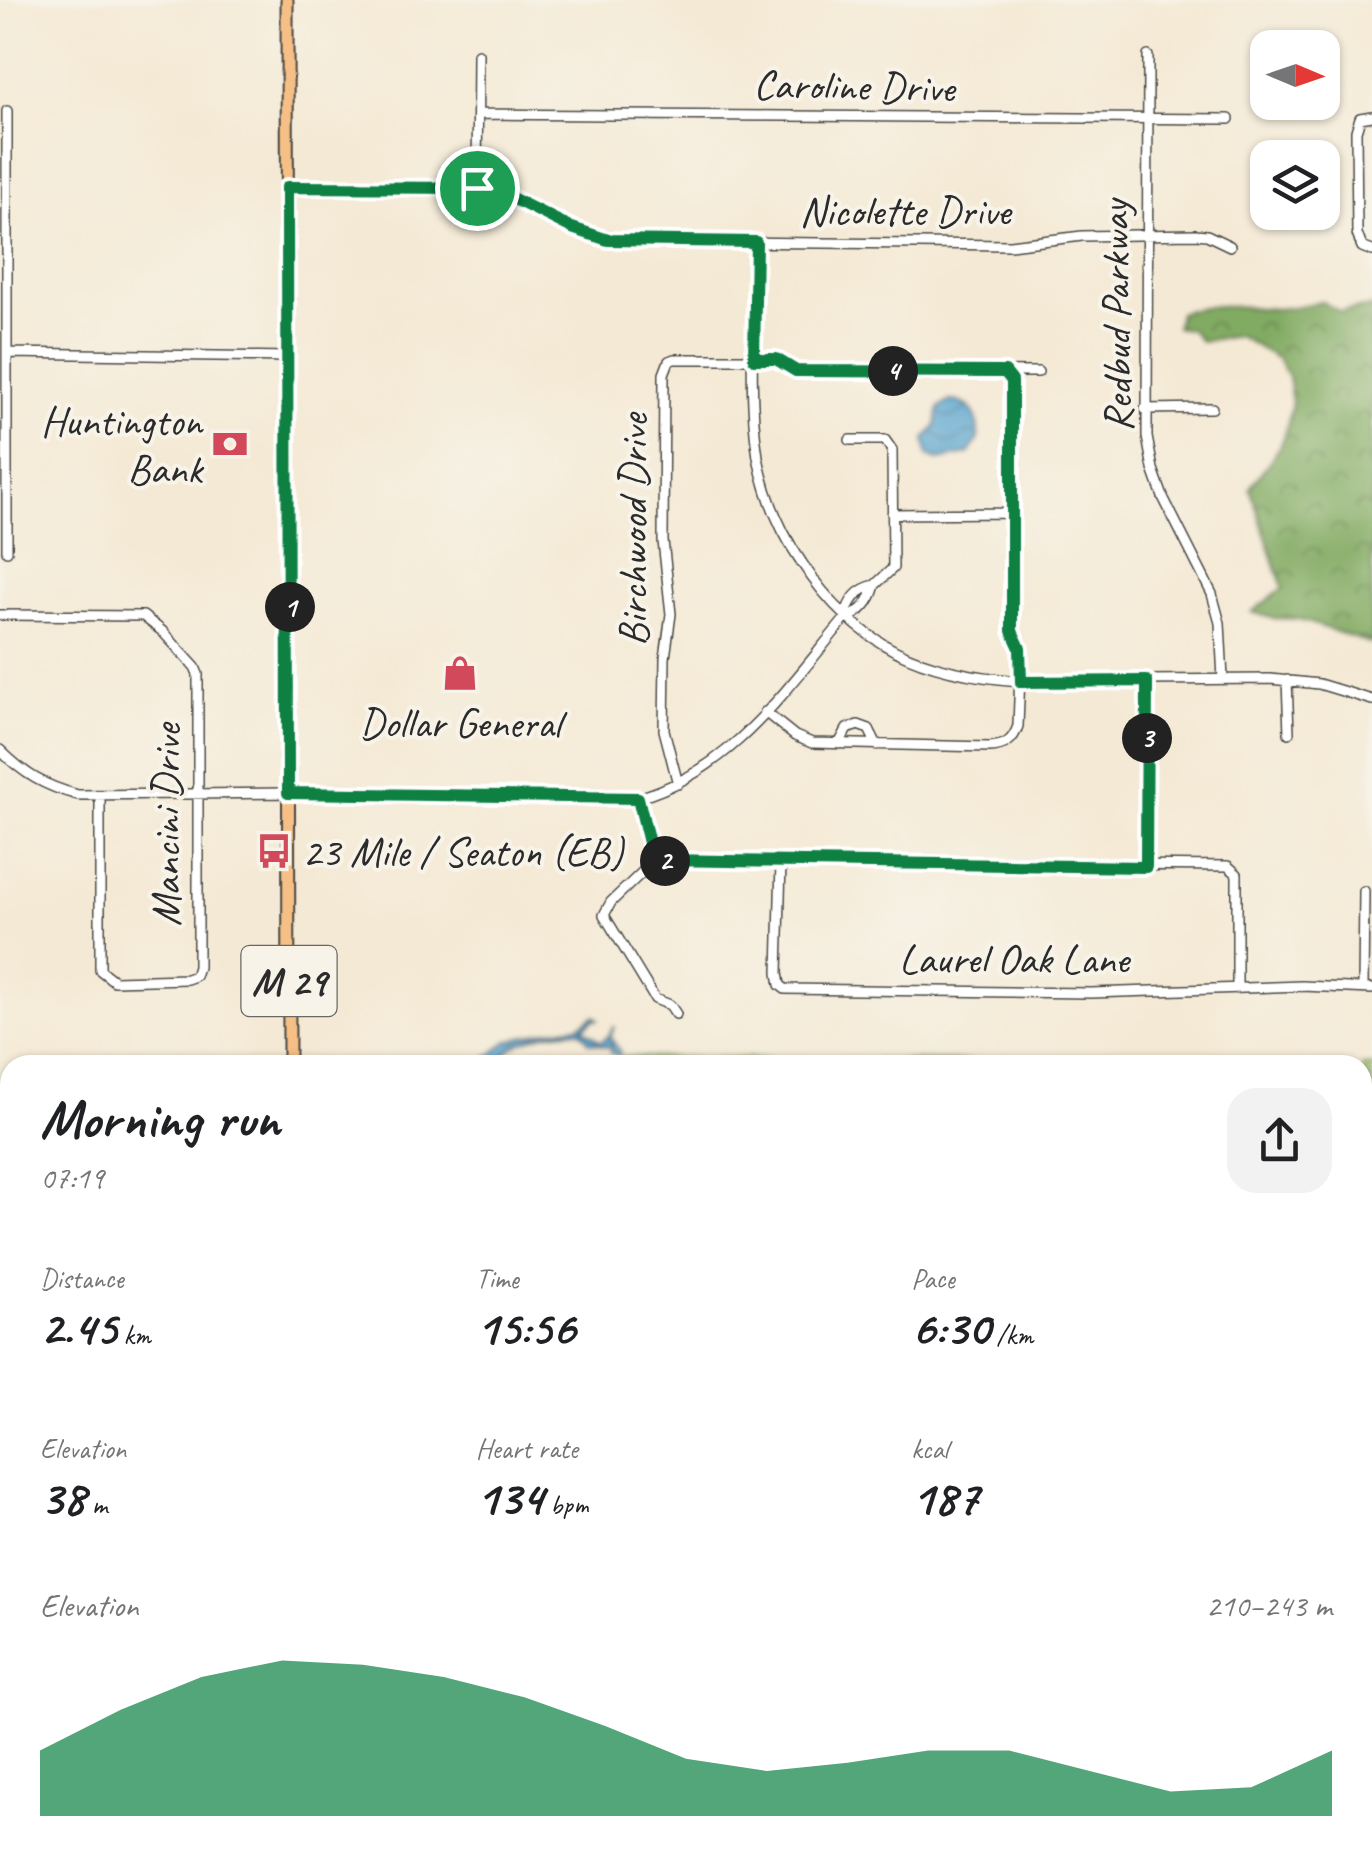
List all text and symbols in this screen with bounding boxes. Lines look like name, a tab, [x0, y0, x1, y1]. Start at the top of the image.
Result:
north arrow	[1250, 30, 1340, 120]
map controls	[1250, 30, 1340, 230]
street label: Caroline Drive	[753, 58, 957, 115]
button: layers	[1250, 140, 1340, 230]
pin	[435, 146, 520, 231]
icon: arrive	[450, 161, 505, 216]
street label: Nicolette Drive	[800, 185, 1013, 238]
street label: Redbud Parkway	[1088, 196, 1145, 432]
pin: 4	[868, 346, 918, 396]
text: 4	[887, 353, 899, 388]
place label: Huntington Bank	[41, 395, 205, 496]
street label: Birchwood Drive	[607, 412, 660, 646]
bank icon: Huntington Bank	[211, 425, 249, 463]
pin: 1	[265, 582, 315, 632]
text: 1	[284, 589, 296, 624]
shop icon: Dollar General	[441, 654, 479, 692]
place label: Dollar General	[359, 697, 568, 750]
pin: 3	[1122, 713, 1172, 763]
text: 3	[1141, 720, 1153, 755]
street label: Mancini Drive	[140, 721, 193, 926]
place label: 23 Mile / Seaton (EB)	[302, 826, 625, 879]
bus stop icon: 23 Mile / Seaton (EB)	[255, 832, 293, 870]
pin: 2	[640, 836, 690, 886]
text: 2	[659, 843, 671, 878]
street label: Laurel Oak Lane	[899, 933, 1131, 986]
road number: M 29	[242, 946, 336, 1016]
text: Morning run	[40, 1084, 280, 1154]
button: share	[1227, 1088, 1332, 1193]
text: 07:19	[40, 1157, 104, 1198]
text: Distance	[40, 1261, 124, 1296]
text: Time	[476, 1261, 519, 1296]
text: Pace	[911, 1261, 954, 1296]
text: 2.45	[40, 1296, 117, 1359]
text: 15:56	[476, 1296, 575, 1359]
text: 6:30	[911, 1296, 990, 1359]
text: km	[117, 1317, 151, 1352]
text: /km	[990, 1317, 1033, 1352]
text: Elevation	[40, 1431, 126, 1466]
text: Heart rate	[476, 1431, 578, 1466]
text: kcal	[911, 1431, 948, 1466]
text: 38	[40, 1466, 85, 1529]
text: 134	[476, 1466, 543, 1529]
text: 187	[911, 1466, 979, 1529]
text: m	[85, 1487, 107, 1522]
text: bpm	[543, 1487, 588, 1522]
text: Elevation	[40, 1585, 138, 1626]
text: 210–243 m	[1206, 1585, 1332, 1626]

